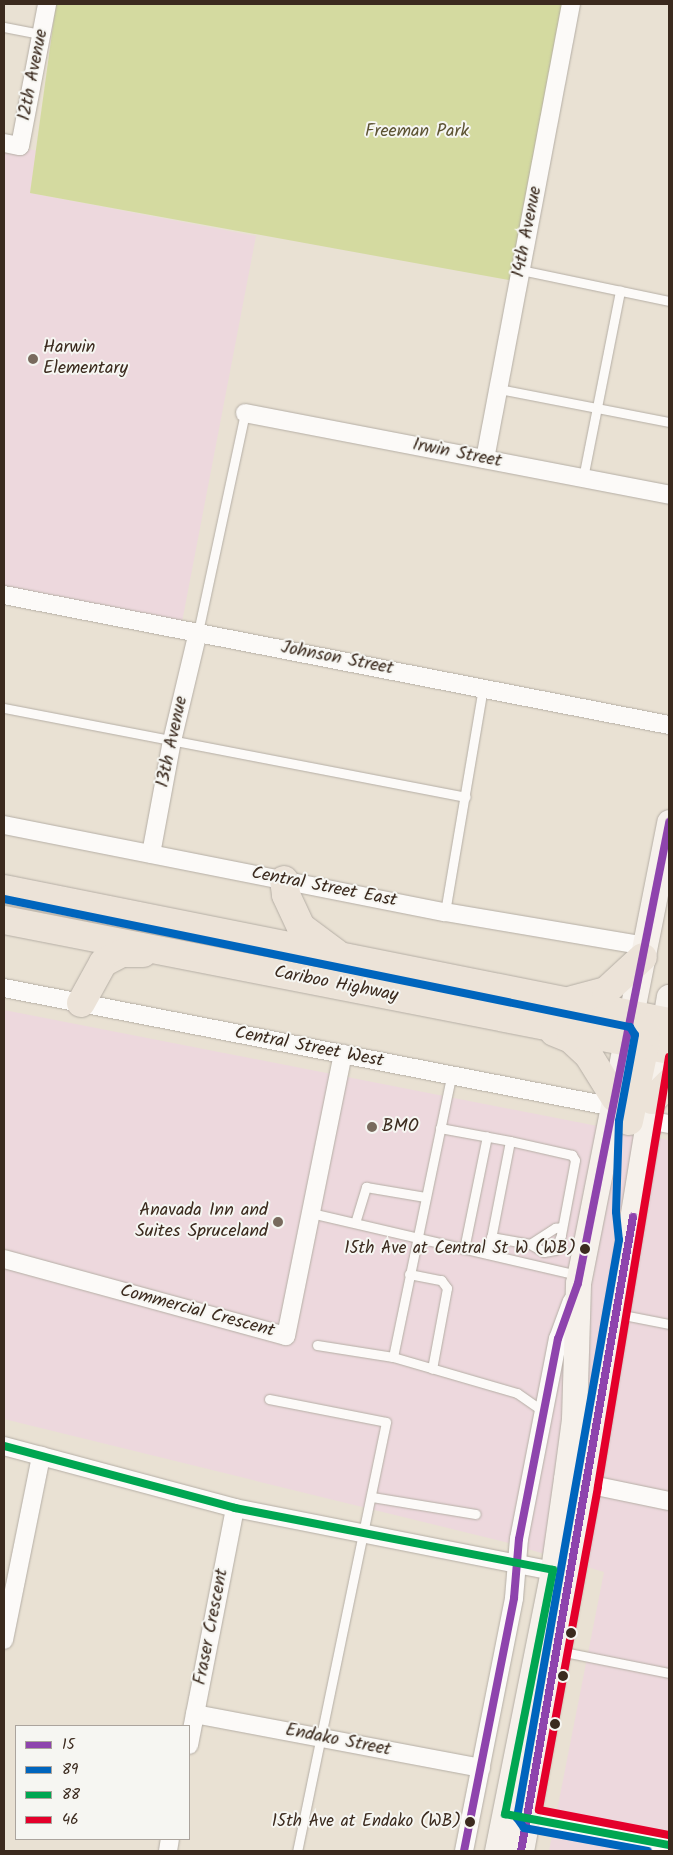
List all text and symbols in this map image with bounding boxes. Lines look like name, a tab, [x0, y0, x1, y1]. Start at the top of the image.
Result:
street label: 12th Avenue	[15, 27, 53, 123]
park label: Freeman Park	[365, 121, 469, 143]
street label: 14th Avenue	[509, 185, 547, 279]
place label: Harwin Elementary	[43, 338, 128, 380]
marker: Harwin Elementary	[27, 353, 39, 365]
street label: Irwin Street	[411, 435, 503, 473]
street label: Johnson Street	[279, 638, 395, 680]
street label: 13th Avenue	[153, 694, 193, 790]
street label: Central Street East	[249, 863, 399, 913]
street label: Cariboo Highway	[272, 962, 400, 1008]
street label: Central Street West	[233, 1023, 385, 1073]
place label: BMO	[382, 1116, 419, 1138]
marker: BMO	[366, 1121, 378, 1133]
place label: Anavada Inn and Suites Spruceland	[135, 1201, 268, 1244]
marker: Anavada Inn and Suites Spruceland	[272, 1216, 284, 1228]
place label: 15th Ave at Central St W (WB)	[344, 1239, 576, 1259]
marker: 15th Ave at Central St W (WB)	[580, 1244, 590, 1254]
street label: Commercial Crescent	[117, 1281, 277, 1343]
street label: Fraser Crescent	[190, 1567, 234, 1687]
unlabelled marker	[566, 1628, 576, 1638]
unlabelled marker	[558, 1671, 568, 1681]
unlabelled marker	[550, 1719, 560, 1729]
street label: Endako Street	[283, 1720, 393, 1762]
legend	[15, 1725, 190, 1840]
text: 15	[62, 1733, 75, 1757]
text: 89	[62, 1758, 78, 1782]
text: 88	[62, 1783, 80, 1807]
text: 46	[62, 1808, 79, 1832]
place label: 15th Ave at Endako (WB)	[272, 1812, 461, 1832]
marker: 15th Ave at Endako (WB)	[465, 1817, 475, 1827]

